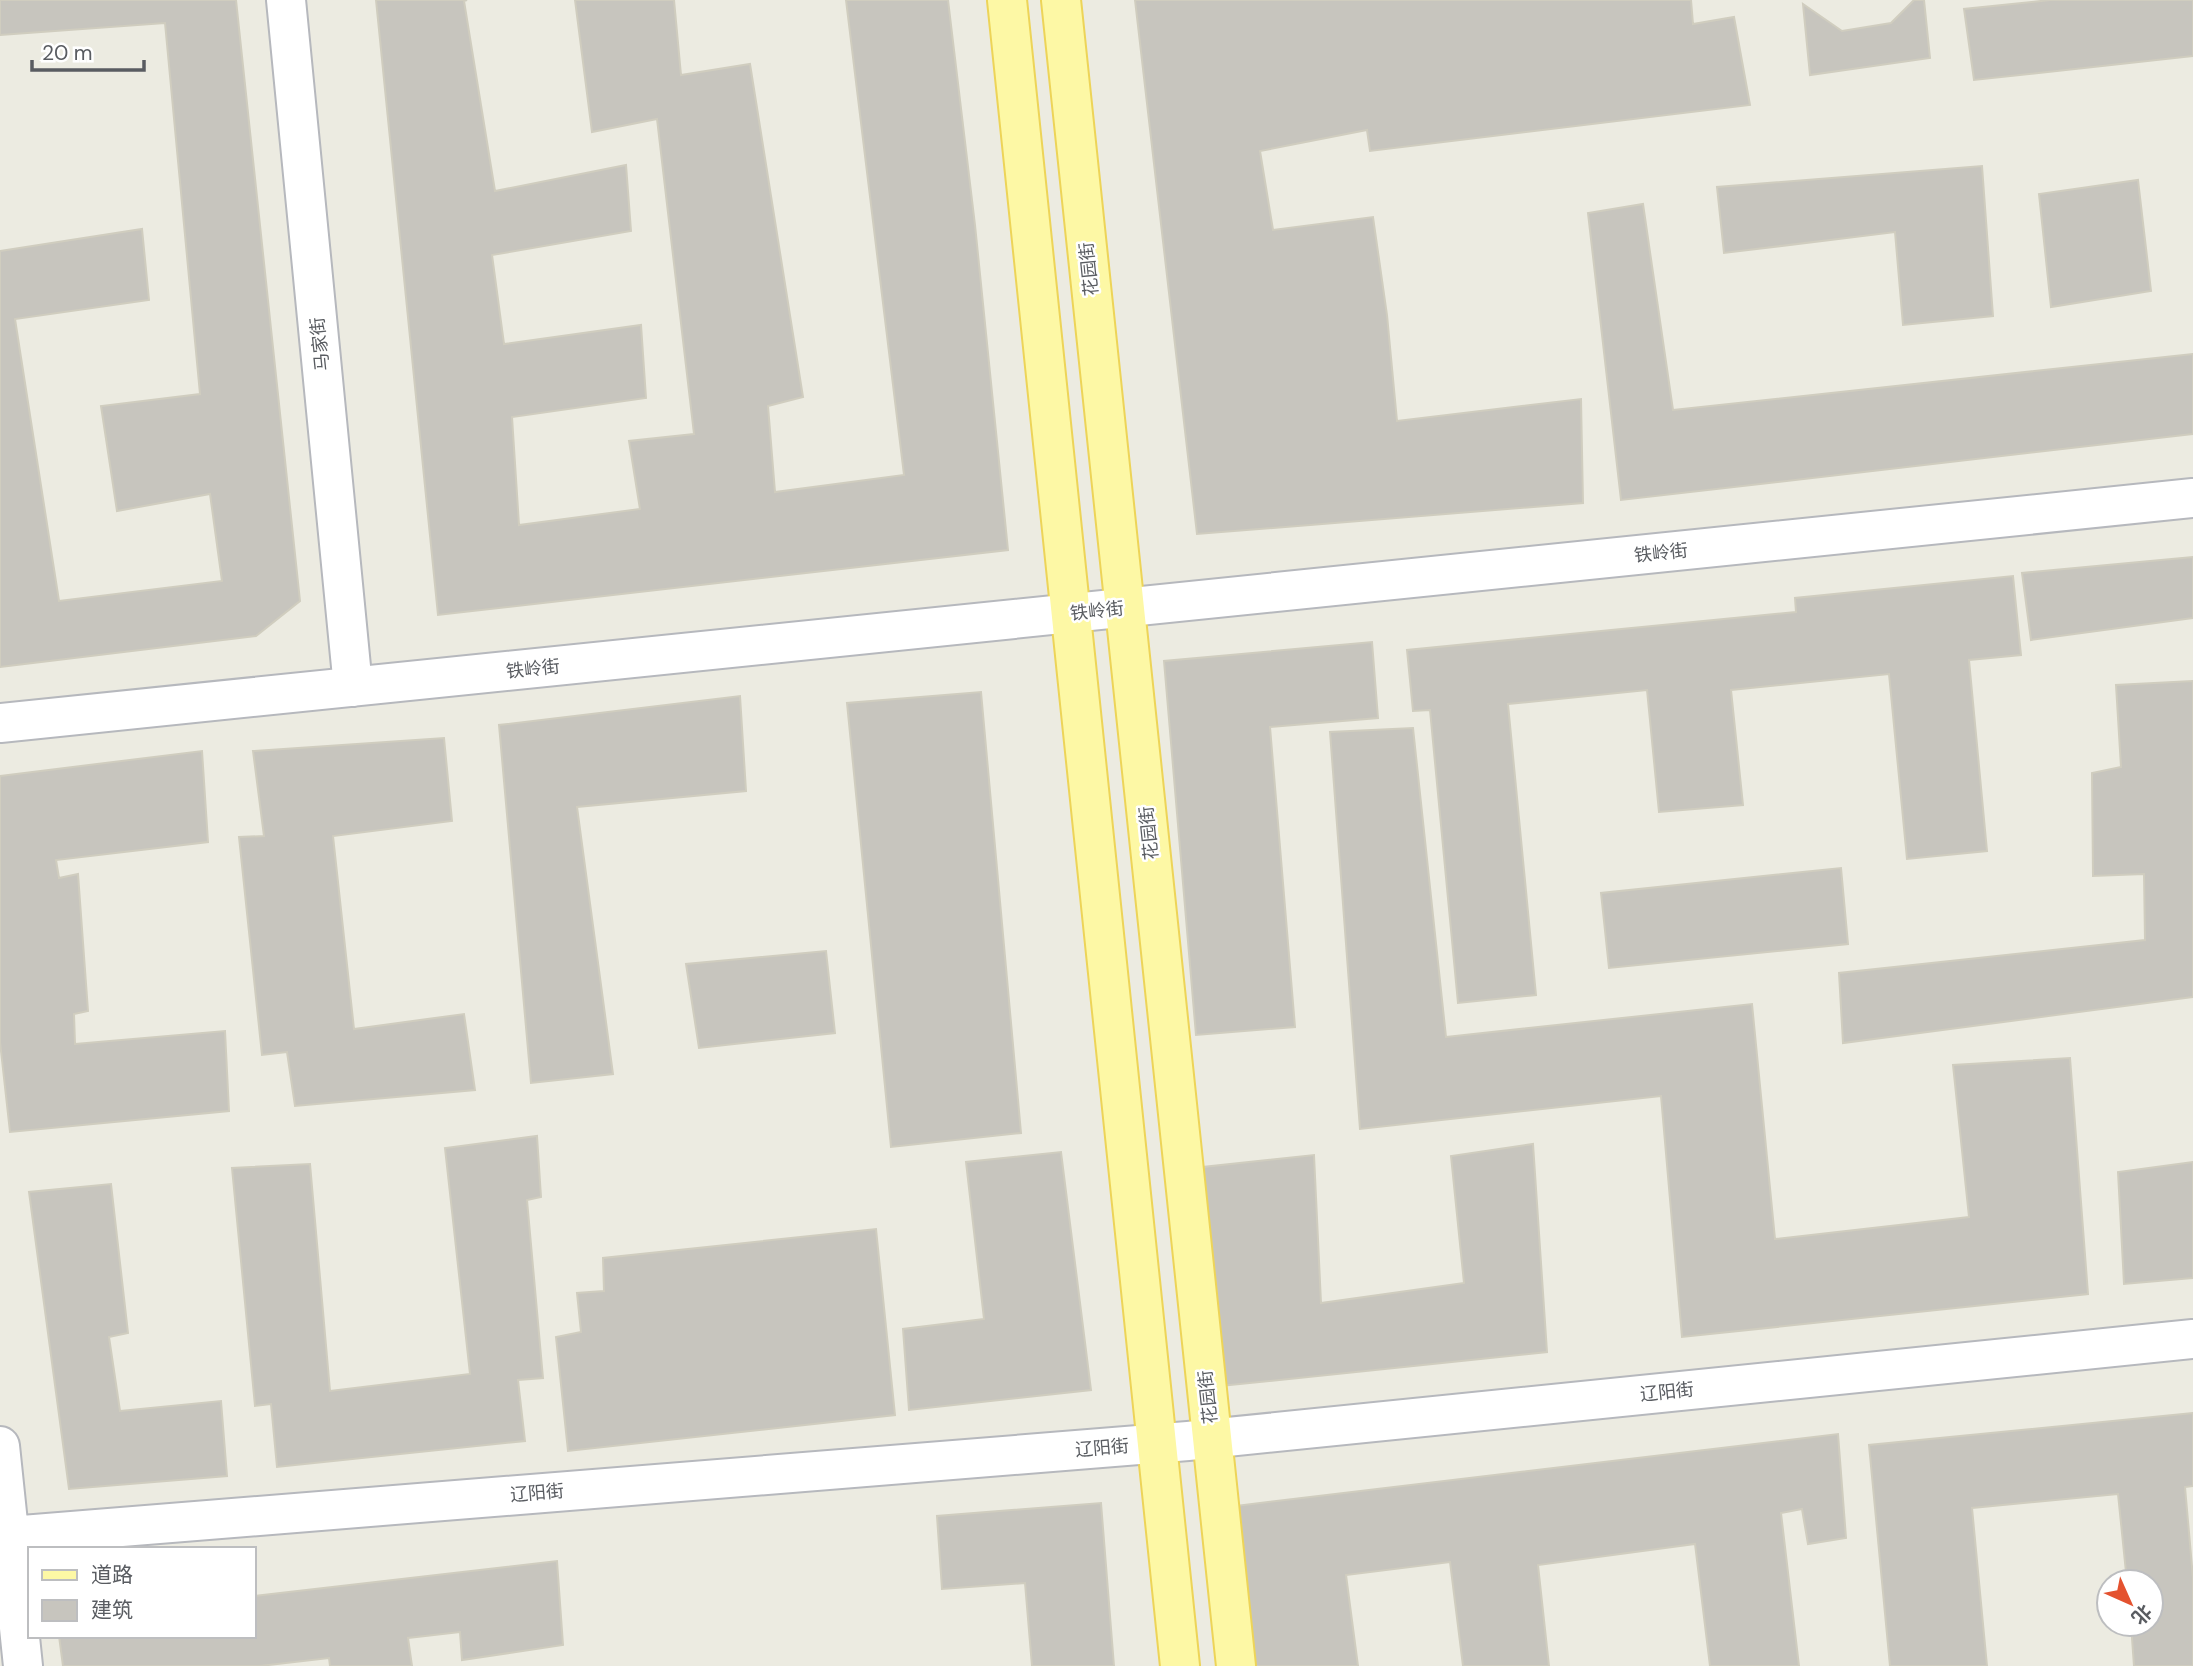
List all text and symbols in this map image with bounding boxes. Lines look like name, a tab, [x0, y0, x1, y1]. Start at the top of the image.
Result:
scale bar	[32, 28, 144, 72]
text: 20 m	[42, 39, 93, 67]
street label: 花园街	[1074, 241, 1104, 297]
street label: 马家街	[305, 316, 335, 372]
street label: 铁岭街	[1633, 538, 1689, 568]
street label: 铁岭街	[1069, 596, 1125, 626]
street label: 铁岭街	[505, 654, 561, 684]
street label: 花园街	[1134, 805, 1164, 861]
street label: 花园街	[1193, 1369, 1223, 1425]
street label: 辽阳街	[1639, 1377, 1695, 1407]
street label: 辽阳街	[1074, 1434, 1130, 1462]
street label: 辽阳街	[509, 1479, 565, 1507]
legend	[28, 1547, 256, 1638]
text: 道路	[91, 1561, 133, 1589]
north arrow	[2095, 1568, 2165, 1638]
text: 建筑	[91, 1596, 133, 1624]
text: 北	[2126, 1599, 2157, 1630]

